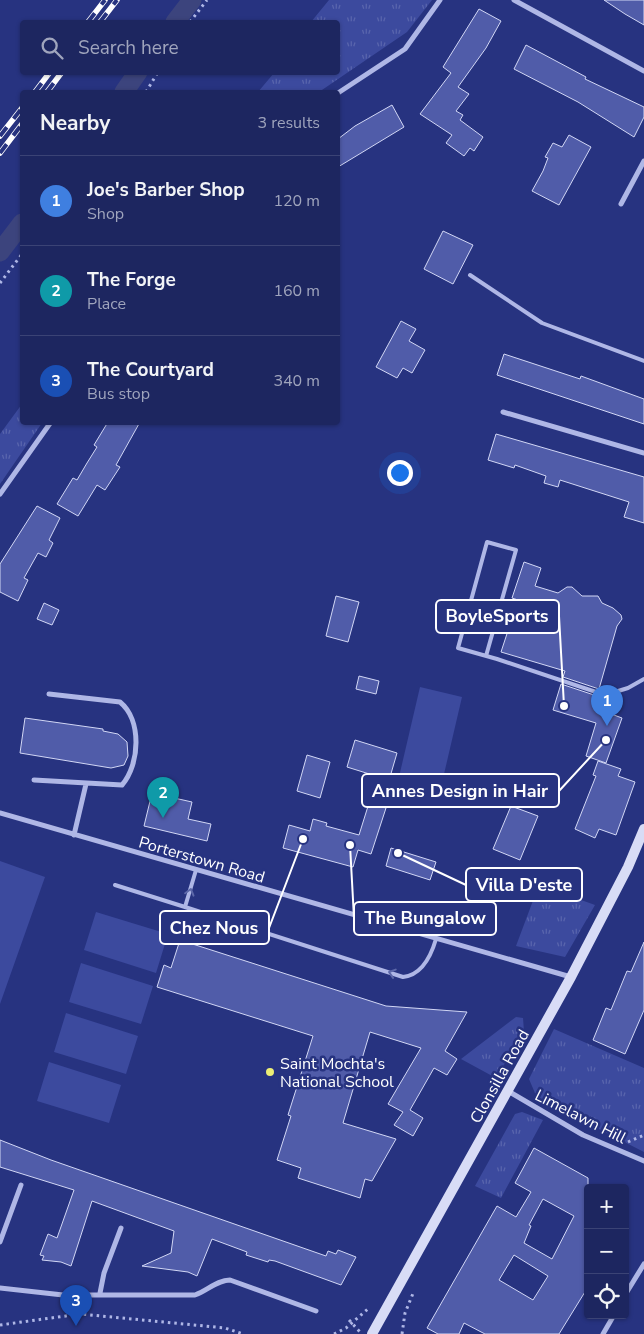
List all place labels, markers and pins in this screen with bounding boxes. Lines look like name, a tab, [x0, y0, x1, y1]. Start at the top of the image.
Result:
callout: BoyleSports	[436, 600, 559, 633]
pin: 1	[591, 685, 623, 726]
callout: Annes Design in Hair	[362, 774, 559, 807]
pin: 2	[147, 777, 179, 818]
callout: Villa D'este	[466, 868, 582, 901]
callout: The Bungalow	[354, 902, 496, 935]
callout: Chez Nous	[160, 911, 269, 944]
place label: Saint Mochta's National School	[280, 1053, 394, 1093]
marker: Saint Mochta's National School	[264, 1066, 276, 1078]
pin: 3	[60, 1285, 92, 1326]

